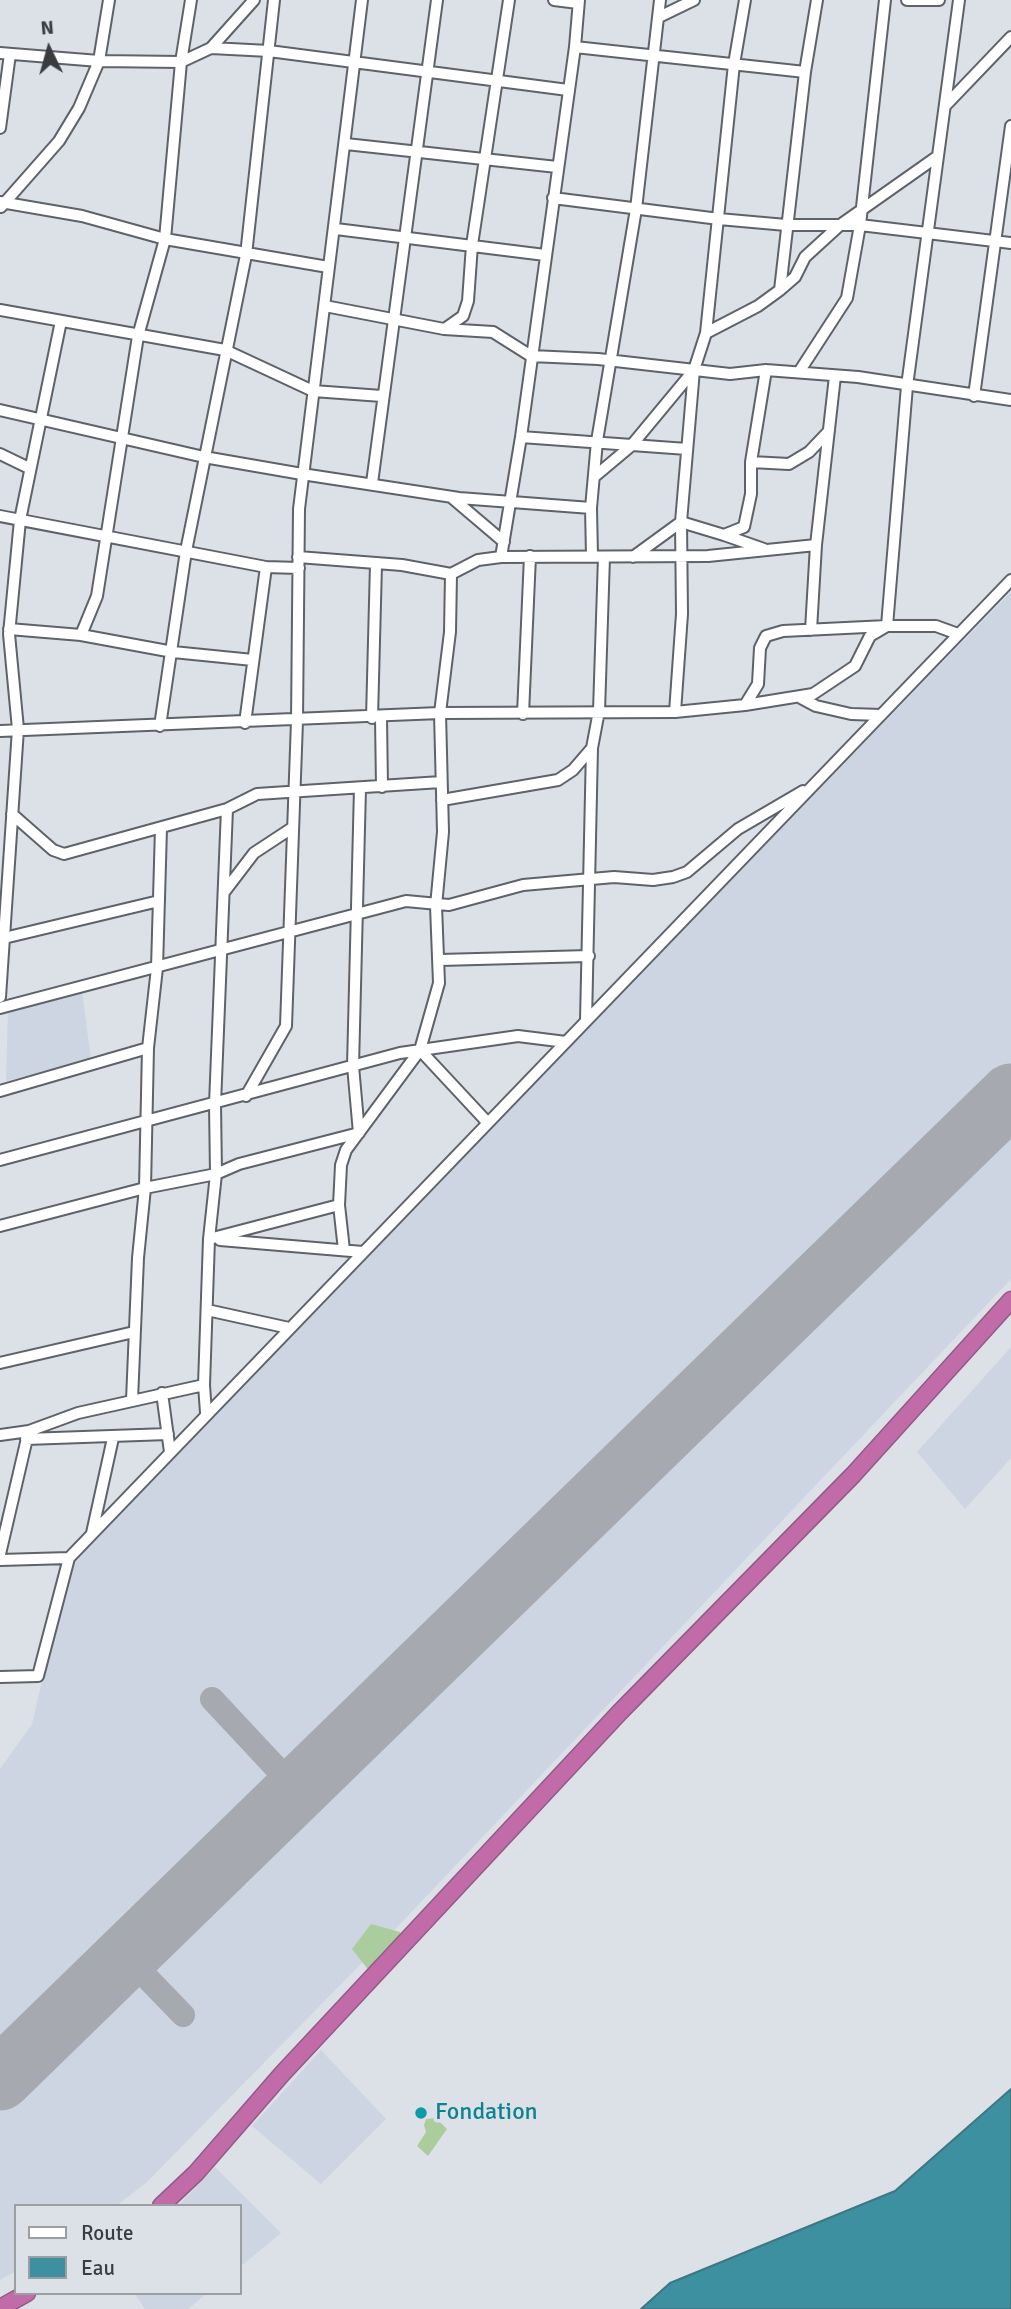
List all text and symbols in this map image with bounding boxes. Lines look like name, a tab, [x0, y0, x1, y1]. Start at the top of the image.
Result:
north arrow	[14, 14, 84, 84]
text: N	[40, 16, 55, 41]
place label: Fondation	[435, 2099, 538, 2127]
marker: Fondation	[413, 2105, 429, 2121]
legend	[14, 2204, 242, 2295]
text: Route	[81, 2220, 133, 2246]
text: Eau	[81, 2255, 115, 2281]

